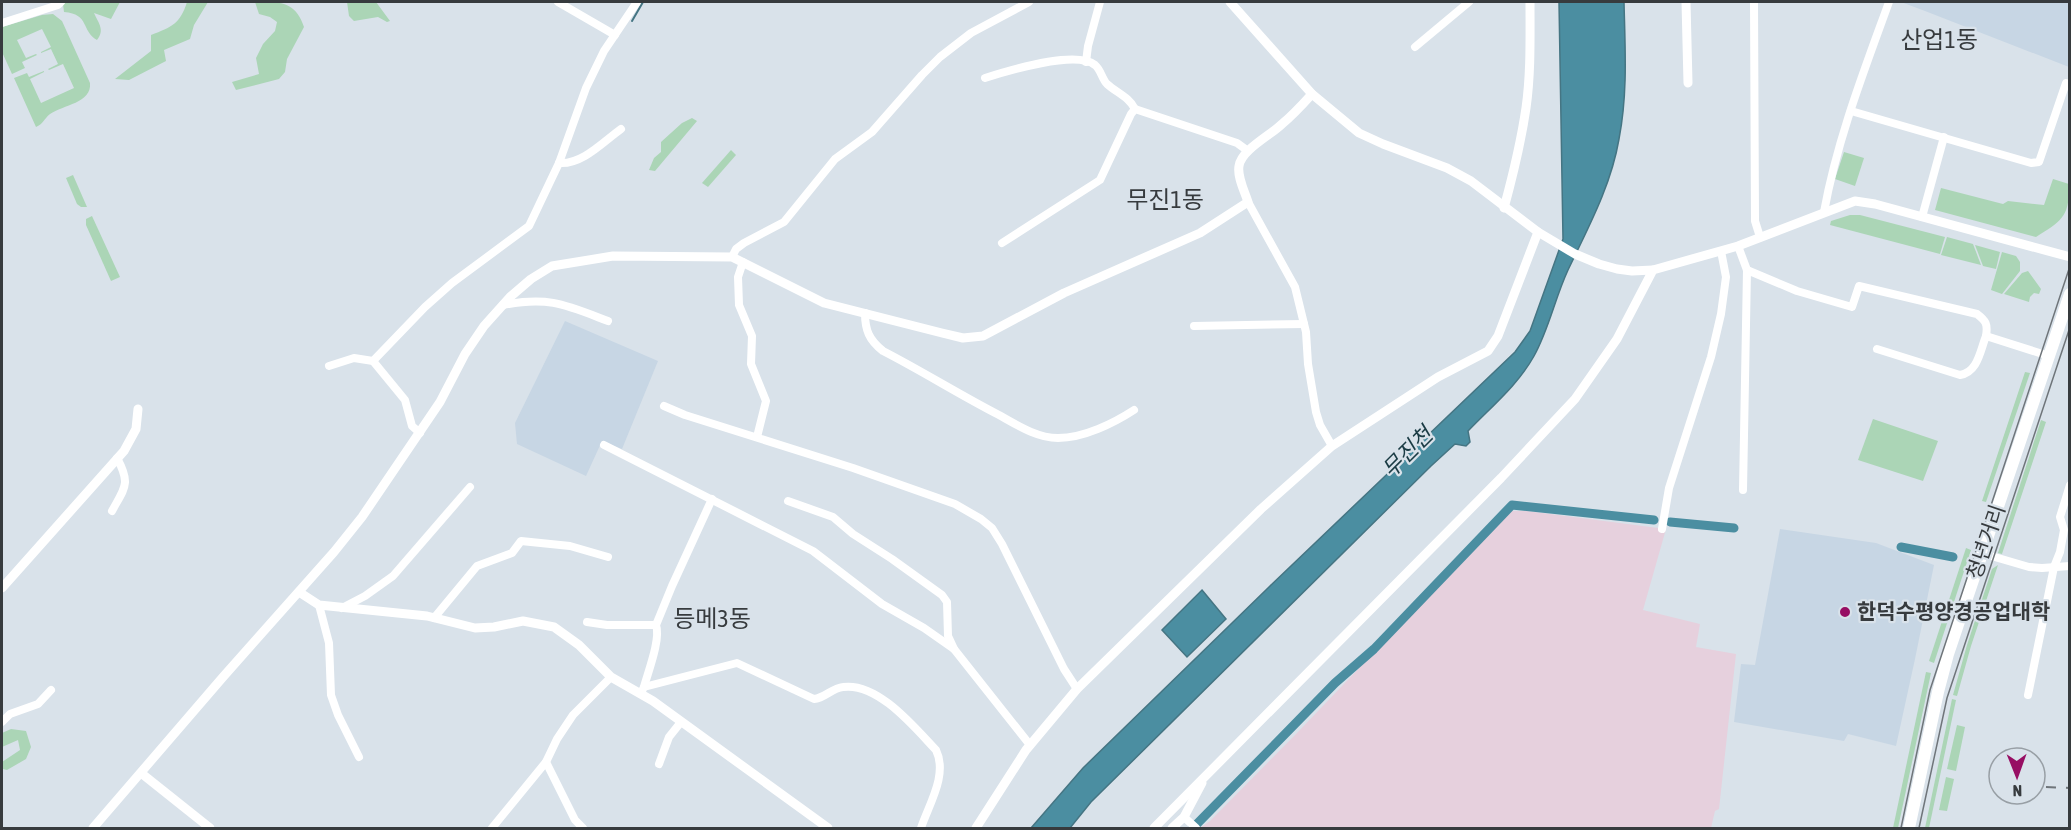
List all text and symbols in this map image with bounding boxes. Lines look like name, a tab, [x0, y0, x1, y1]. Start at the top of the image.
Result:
district label: 산업1동	[1900, 26, 1978, 53]
district label: 무진1동	[1126, 186, 1204, 213]
water label: 무진천	[1376, 419, 1440, 483]
street label: 청년거리	[1961, 501, 2009, 582]
place label: 한덕수평양경공업대학	[1857, 599, 2050, 623]
district label: 등메3동	[673, 605, 751, 632]
marker: 한덕수평양경공업대학	[1838, 605, 1852, 619]
north arrow	[1987, 746, 2047, 806]
text: N	[2012, 782, 2022, 800]

